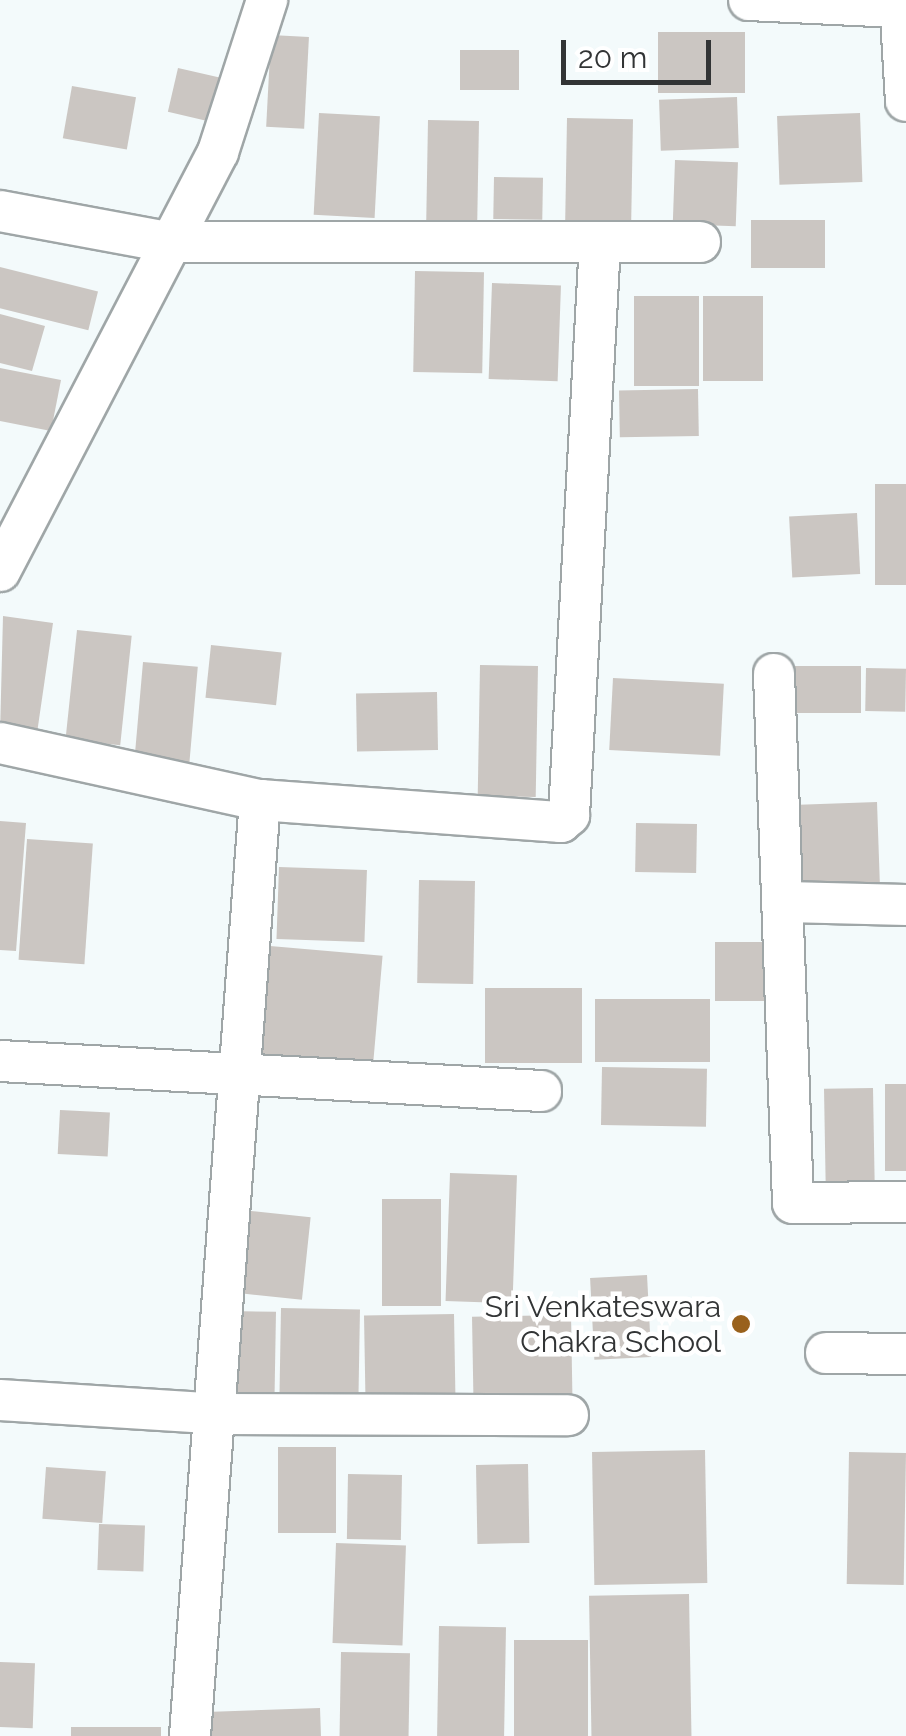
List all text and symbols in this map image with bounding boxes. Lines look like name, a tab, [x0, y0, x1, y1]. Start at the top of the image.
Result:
scale bar	[566, 20, 716, 82]
text: 20 m	[578, 40, 647, 75]
place label: Sri Venkateswara Chakra School	[484, 1289, 721, 1360]
marker: Sri Venkateswara Chakra School	[730, 1313, 752, 1335]

